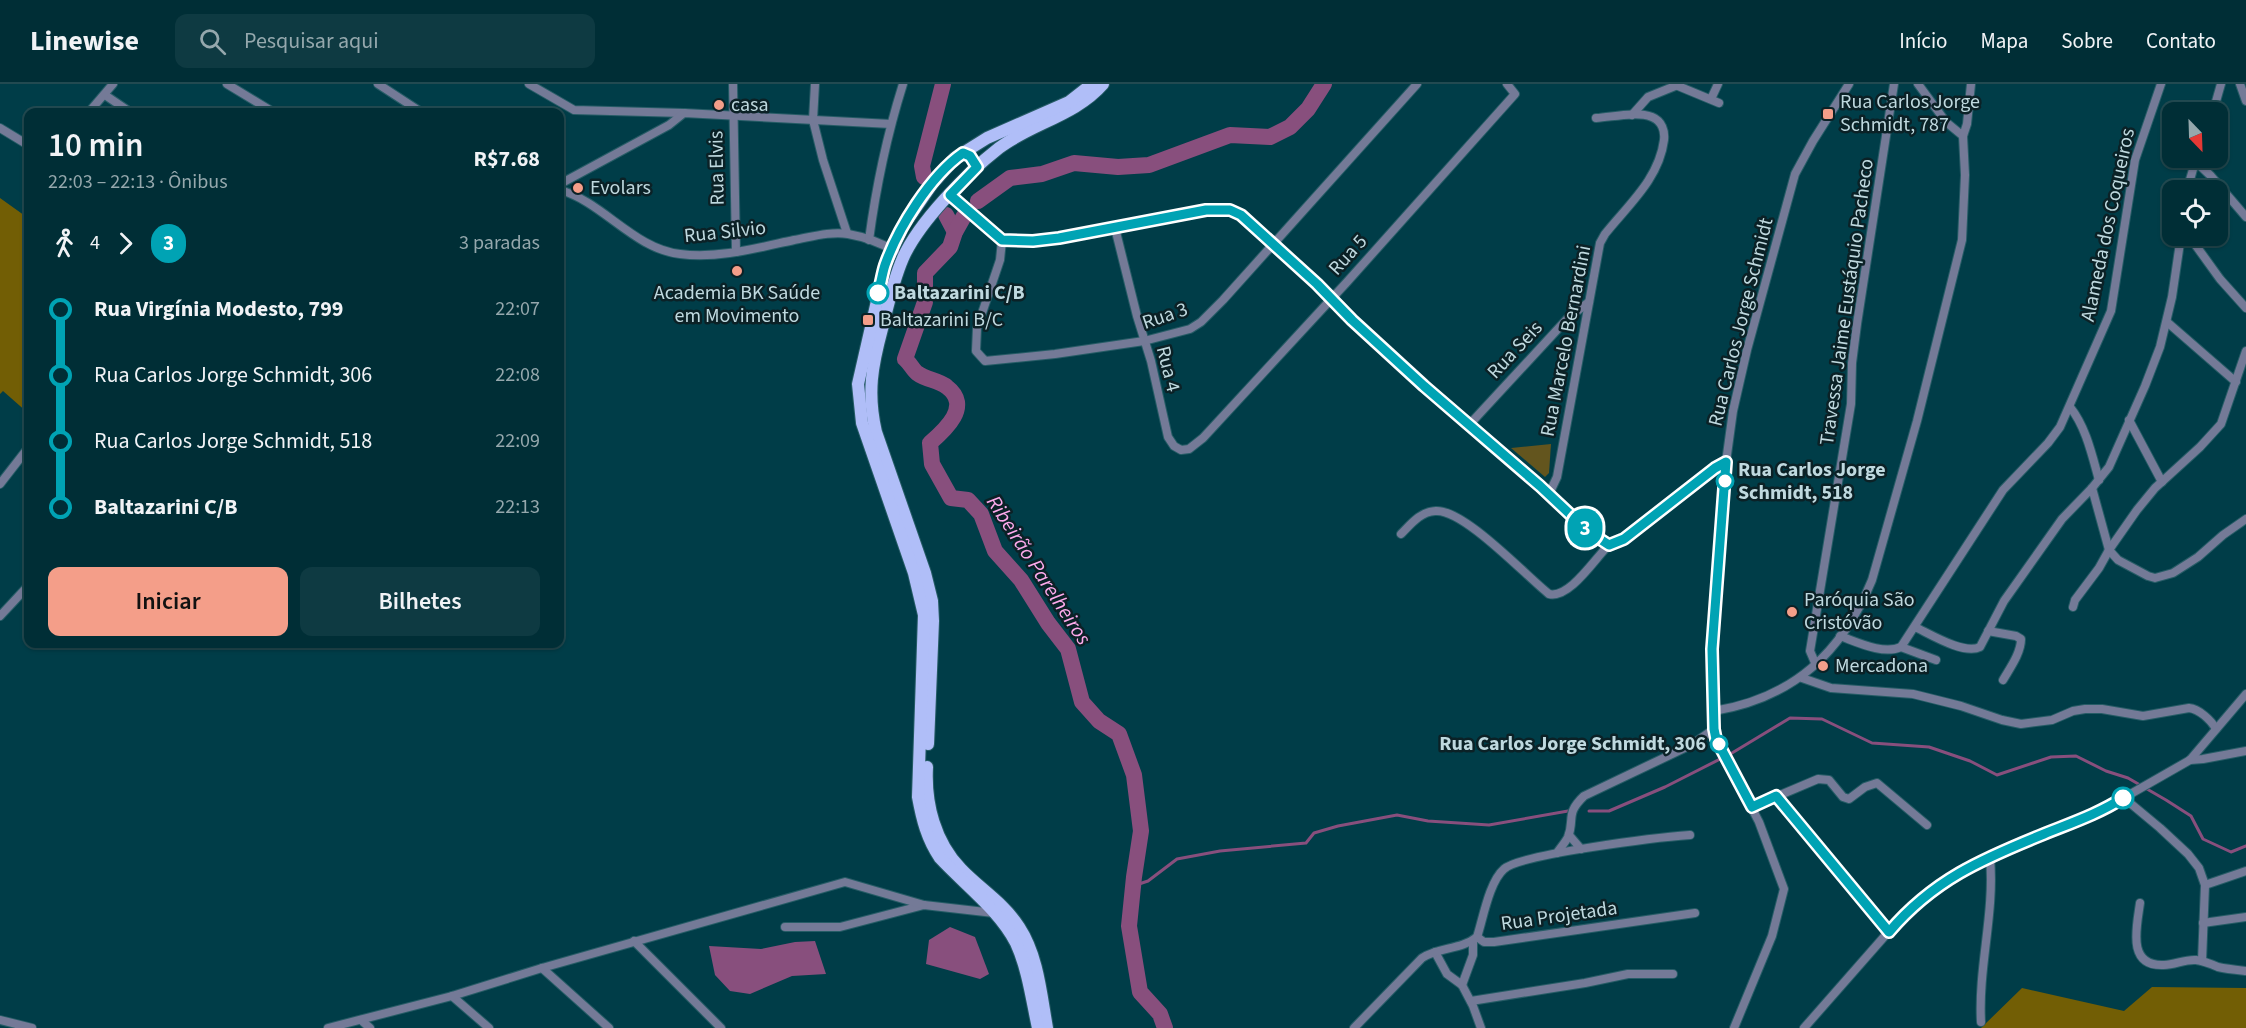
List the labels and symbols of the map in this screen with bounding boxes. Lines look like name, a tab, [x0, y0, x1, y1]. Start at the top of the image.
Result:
place label: Rua Carlos Jorge Schmidt, 787	[1840, 88, 1980, 139]
place label: casa	[731, 91, 768, 119]
marker: casa	[712, 98, 726, 112]
north arrow	[2162, 102, 2228, 168]
marker: Rua Carlos Jorge Schmidt, 787	[1821, 107, 1835, 121]
street label: Alameda dos Coqueiros	[2074, 126, 2142, 324]
street label: Rua Elvis	[702, 130, 732, 206]
street label: Travessa Jaime Eustáquio Pacheco	[1813, 157, 1881, 447]
place label: Evolars	[590, 174, 651, 202]
marker: Evolars	[571, 181, 585, 195]
street label: Rua Silvio	[683, 214, 767, 250]
street label: Rua Carlos Jorge Schmidt	[1702, 215, 1781, 429]
street label: Rua 5	[1322, 228, 1374, 282]
street label: Rua Marcelo Bernardini	[1534, 243, 1598, 439]
marker: Academia BK Saúde em Movimento	[730, 264, 744, 278]
place label: Academia BK Saúde em Movimento	[654, 279, 820, 330]
place label: Baltazarini C/B	[894, 279, 1025, 307]
marker: Baltazarini C/B	[867, 282, 889, 304]
street label: Rua 3	[1139, 295, 1191, 337]
place label: Baltazarini B/C	[880, 306, 1003, 334]
marker: Baltazarini B/C	[861, 313, 875, 327]
street label: Rua Seis	[1481, 315, 1549, 385]
street label: Rua 4	[1149, 343, 1187, 395]
place label: Rua Carlos Jorge Schmidt, 518	[1738, 456, 1886, 507]
marker: Rua Carlos Jorge Schmidt, 518	[1716, 472, 1734, 490]
water label: Ribeirão Parelheiros	[979, 489, 1099, 651]
line badge: 3	[1566, 508, 1604, 548]
place label: Paróquia São Cristóvão	[1804, 586, 1915, 637]
marker: Paróquia São Cristóvão	[1785, 605, 1799, 619]
place label: Mercadona	[1835, 652, 1928, 680]
marker: Mercadona	[1816, 659, 1830, 673]
place label: Rua Carlos Jorge Schmidt, 306	[1439, 730, 1706, 758]
marker: Rua Carlos Jorge Schmidt, 306	[1710, 735, 1728, 753]
unlabelled marker	[2112, 787, 2134, 809]
street label: Rua Projetada	[1499, 894, 1619, 938]

